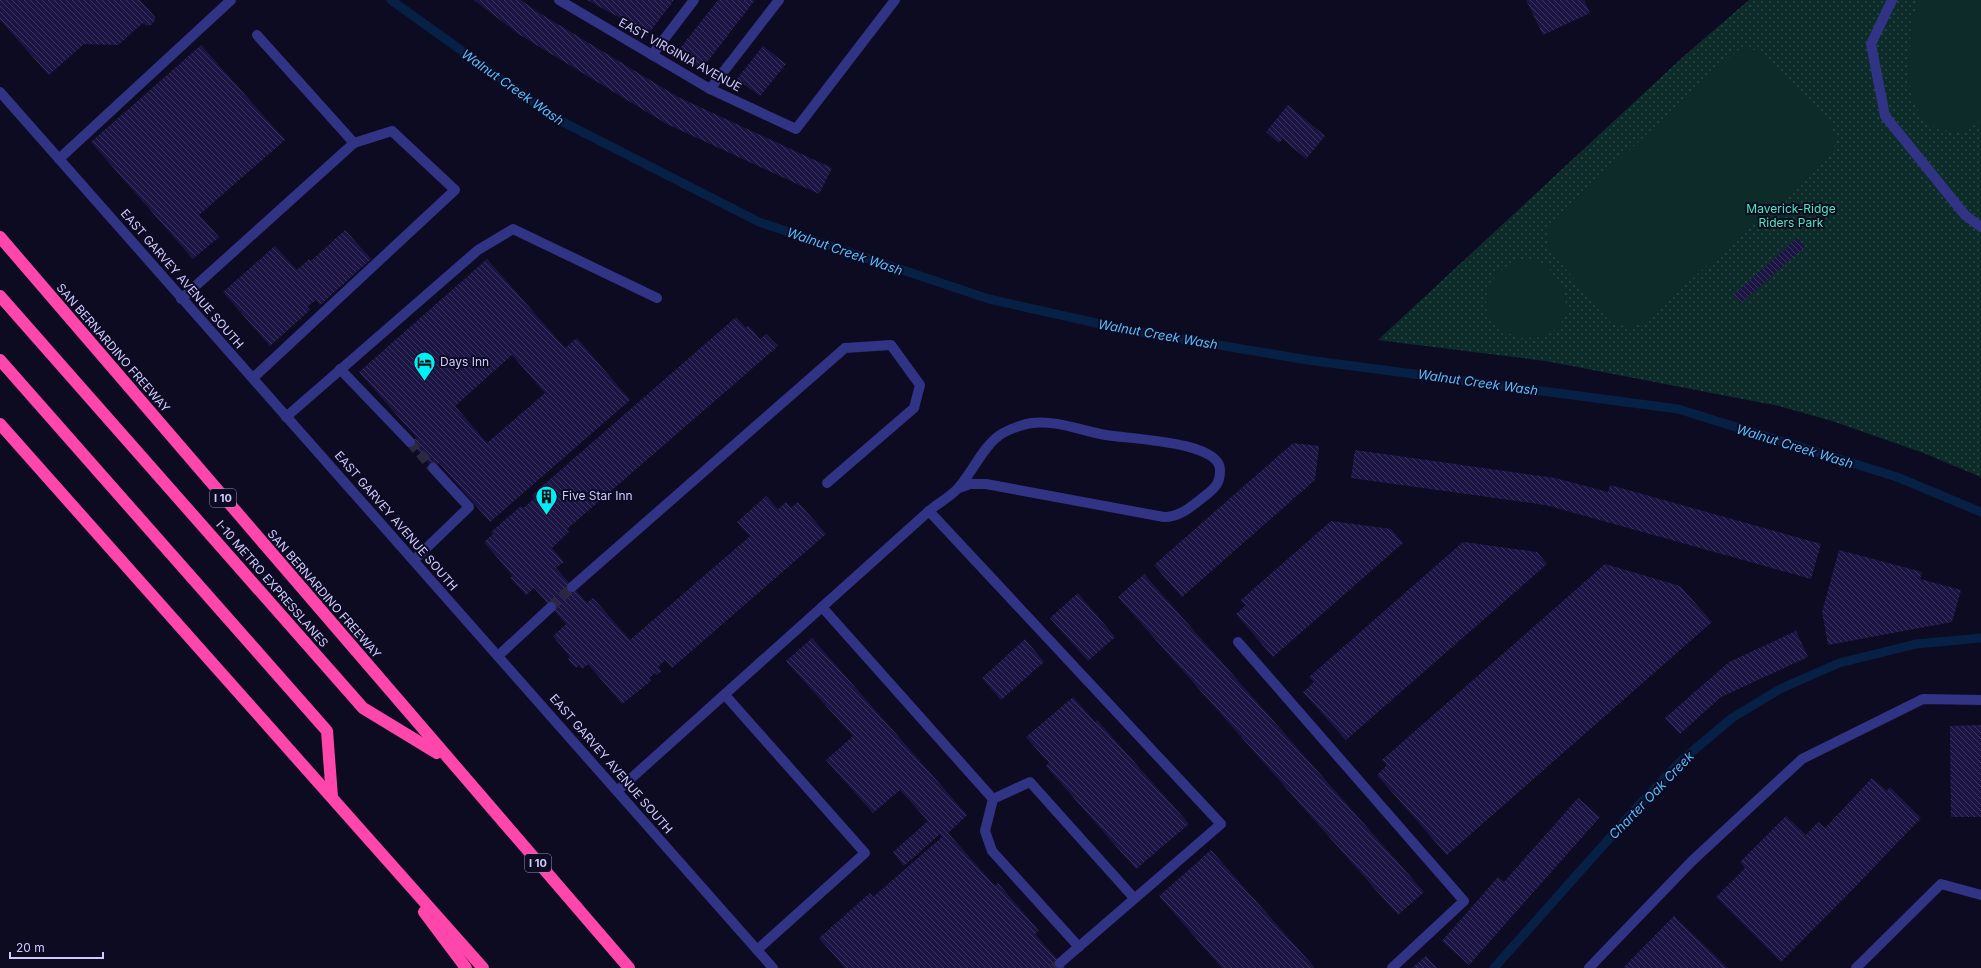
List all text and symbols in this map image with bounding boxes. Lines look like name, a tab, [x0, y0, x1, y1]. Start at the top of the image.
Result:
street label: EAST VIRGINIA AVENUE	[616, 15, 744, 95]
water label: Walnut Creek Wash	[459, 46, 567, 128]
park label: Maverick-Ridge Riders Park	[1746, 201, 1836, 230]
street label: EAST GARVEY AVENUE SOUTH	[118, 206, 247, 351]
water label: Walnut Creek Wash	[785, 224, 905, 278]
street label: SAN BERNARDINO FREEWAY	[53, 280, 173, 415]
water label: Walnut Creek Wash	[1097, 316, 1219, 352]
hotel icon: Days Inn	[412, 349, 438, 382]
place label: Days Inn	[440, 354, 489, 369]
water label: Walnut Creek Wash	[1417, 366, 1539, 398]
water label: Walnut Creek Wash	[1735, 421, 1856, 471]
street label: EAST GARVEY AVENUE SOUTH	[332, 448, 461, 593]
building icon: Five Star Inn	[534, 483, 560, 516]
place label: Five Star Inn	[562, 488, 633, 503]
road number: I 10	[210, 489, 236, 507]
street label: I-10 METRO EXPRESSLANES	[213, 517, 332, 650]
street label: SAN BERNARDINO FREEWAY	[264, 526, 384, 661]
street label: EAST GARVEY AVENUE SOUTH	[547, 691, 676, 836]
water label: Charter Oak Creek	[1605, 747, 1697, 842]
road number: I 10	[525, 854, 551, 872]
scale bar	[10, 934, 103, 960]
text: 20 m	[16, 940, 45, 955]

